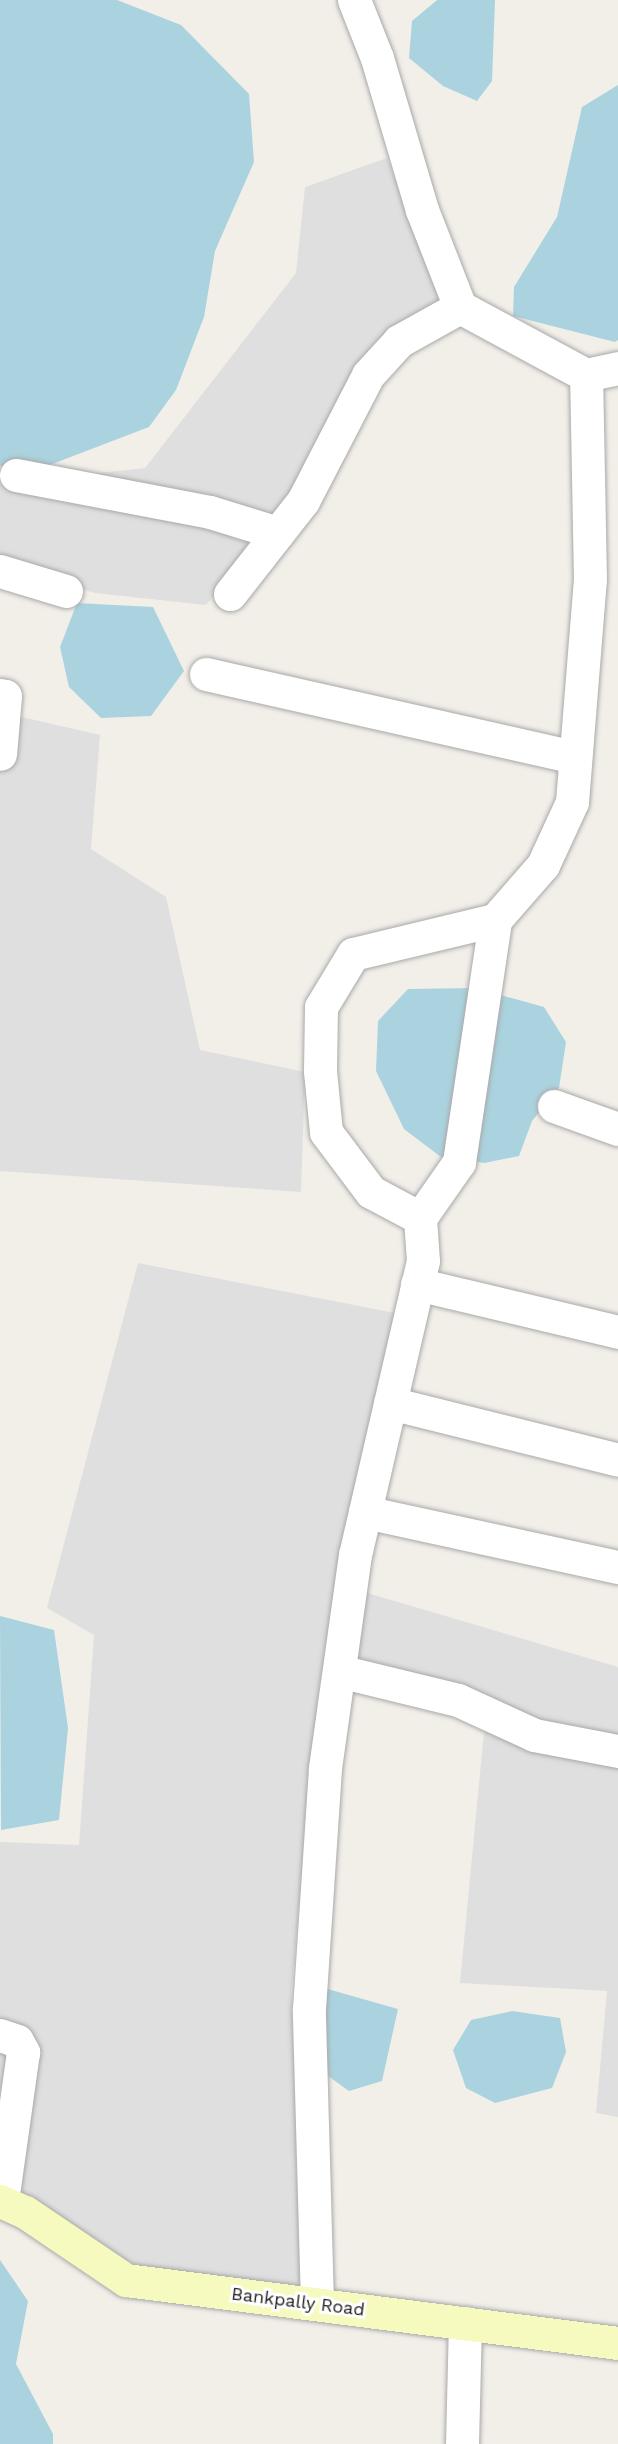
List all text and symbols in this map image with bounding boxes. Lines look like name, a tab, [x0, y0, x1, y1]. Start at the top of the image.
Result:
street label: Bankpally Road	[230, 2283, 366, 2321]

